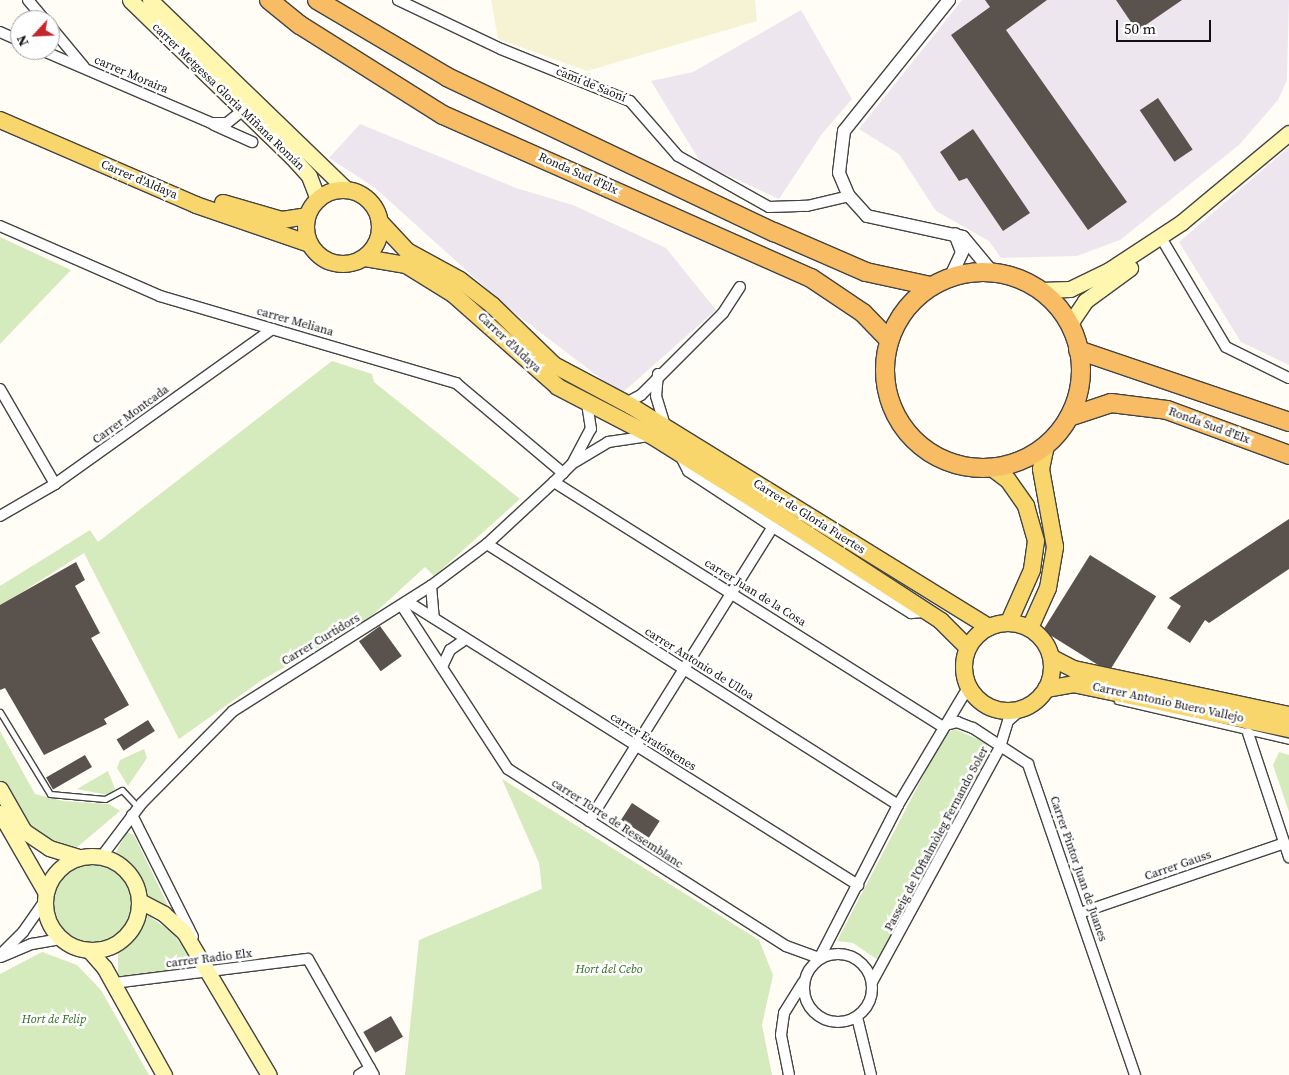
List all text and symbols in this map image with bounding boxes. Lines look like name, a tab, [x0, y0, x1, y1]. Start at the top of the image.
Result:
north arrow	[10, 10, 60, 60]
scale bar	[1119, 10, 1214, 42]
text: 50 m	[1124, 18, 1156, 39]
street label: carrer Metgessa Gloria Miñana Román	[149, 20, 307, 174]
text: N	[11, 32, 34, 50]
street label: carrer Moraira	[92, 53, 170, 97]
street label: camí de Saoní	[554, 64, 628, 106]
street label: Ronda Sud d'Elx	[536, 150, 620, 198]
street label: Carrer d'Aldaya	[99, 157, 179, 203]
street label: carrer Meliana	[255, 304, 335, 340]
street label: Carrer d'Aldaya	[474, 310, 544, 376]
street label: Carrer Montcada	[90, 383, 172, 447]
street label: Ronda Sud d'Elx	[1166, 405, 1252, 447]
street label: Carrer de Gloria Fuertes	[750, 477, 868, 557]
street label: carrer Juan de la Cosa	[702, 556, 808, 630]
street label: Carrer Curtidors	[279, 611, 363, 669]
street label: carrer Antonio de Ulloa	[642, 624, 756, 704]
street label: Carrer Antonio Buero Vallejo	[1091, 680, 1245, 726]
street label: carrer Eratóstenes	[607, 710, 699, 774]
street label: Passeig de l'Oftalmòleg Fernando Soler	[882, 744, 992, 934]
street label: carrer Torre de Ressemblanc	[548, 776, 686, 872]
street label: Carrer Pintor Juan de Juanes	[1046, 794, 1110, 944]
street label: Carrer Gauss	[1143, 848, 1213, 884]
street label: carrer Radio Elx	[165, 947, 253, 971]
park label: Hort del Cebo	[575, 963, 643, 977]
park label: Hort de Felip	[22, 1013, 86, 1027]

